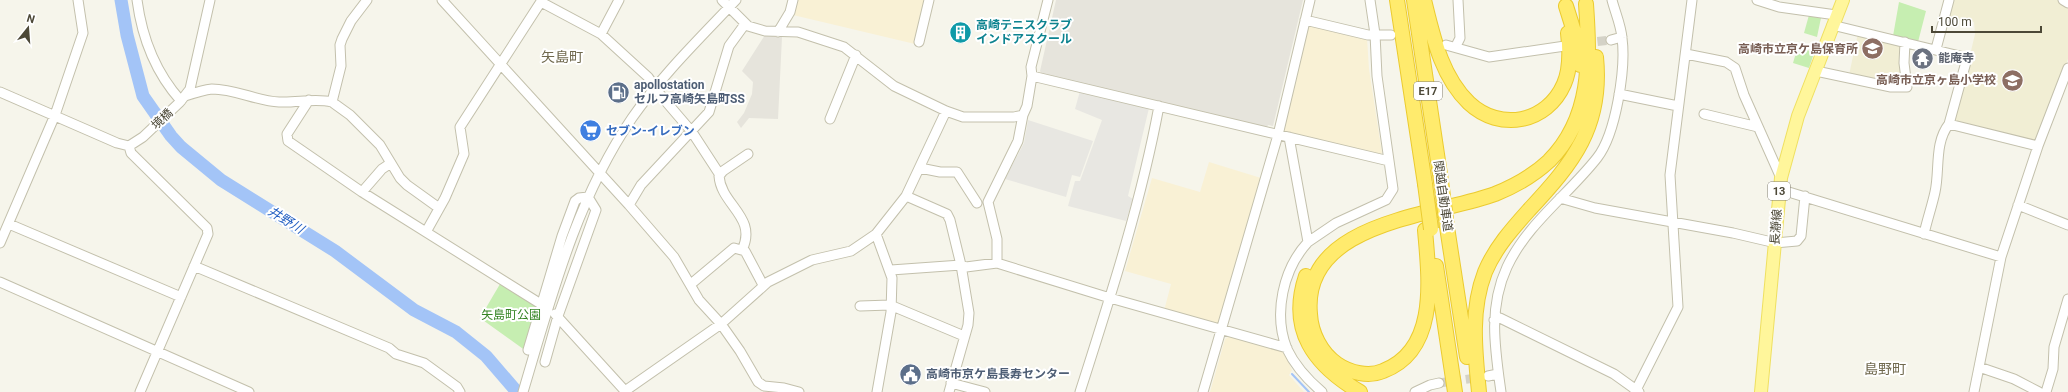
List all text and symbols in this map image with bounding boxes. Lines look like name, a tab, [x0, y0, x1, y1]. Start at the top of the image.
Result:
north arrow	[8, 8, 48, 48]
scale bar	[1932, 8, 2041, 34]
text: N	[25, 12, 37, 26]
text: 100 m	[1938, 15, 1972, 29]
place label: 高崎テニスクラブ インドアスクール	[976, 18, 1072, 46]
building icon: 高崎テニスクラブ インドアスクール	[948, 19, 974, 45]
school or university icon: 高崎市立京ケ島保育所	[1860, 36, 1886, 62]
place label: 高崎市立京ケ島保育所	[1738, 42, 1858, 56]
temple icon: 能庵寺	[1909, 45, 1935, 71]
district label: 矢島町	[541, 49, 583, 65]
place label: 能庵寺	[1938, 51, 1974, 65]
school or university icon: 高崎市立京ヶ島小学校	[1999, 67, 2025, 93]
place label: 高崎市立京ヶ島小学校	[1876, 73, 1996, 87]
place label: apollostation セルフ高崎矢島町SS	[634, 78, 745, 106]
fuel station icon: apollostation セルフ高崎矢島町SS	[606, 79, 632, 105]
road number: E17	[1414, 82, 1442, 100]
street label: 境橋	[148, 106, 176, 132]
supermarket icon: セブン-イレブン	[577, 118, 603, 144]
place label: セブン-イレブン	[606, 124, 695, 138]
street label: 関越自動車道	[1431, 159, 1455, 233]
road number: 13	[1768, 182, 1790, 200]
water label: 井野川	[265, 203, 308, 238]
street label: 長瀞線	[1768, 209, 1784, 245]
park label: 矢島町公園	[481, 308, 541, 322]
public building icon: 高崎市京ケ島長寿センター	[897, 361, 923, 387]
district label: 島野町	[1864, 361, 1906, 377]
place label: 高崎市京ケ島長寿センター	[926, 367, 1070, 381]

